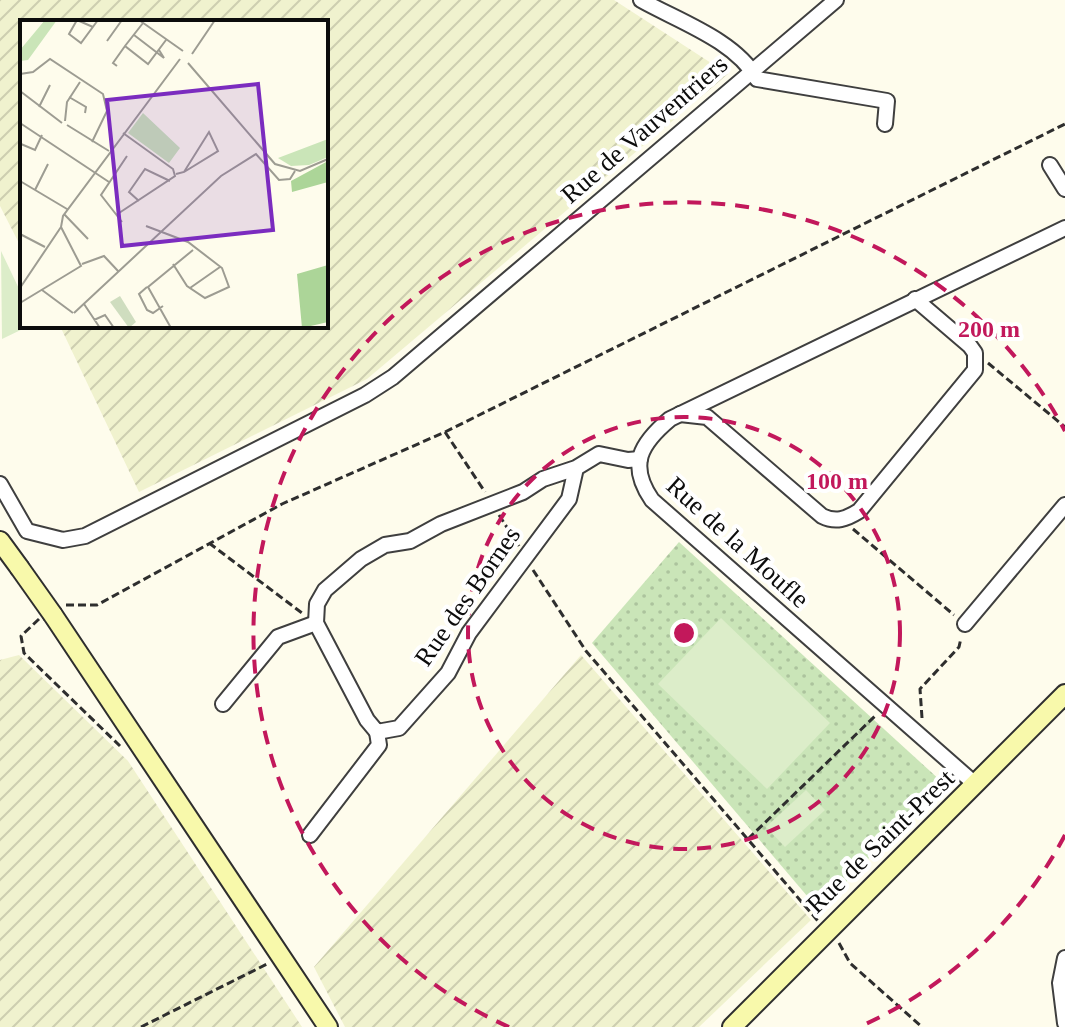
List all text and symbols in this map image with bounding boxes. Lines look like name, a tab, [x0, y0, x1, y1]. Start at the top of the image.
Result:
inset map	[20, 20, 328, 328]
street label: Rue de Vauventriers	[555, 49, 733, 209]
text: 200 m	[958, 316, 1020, 342]
text: 100 m	[806, 468, 868, 494]
street label: Rue de la Moufle	[661, 471, 815, 614]
street label: Rue des Bornes	[409, 521, 526, 671]
centre of rings	[670, 619, 698, 647]
street label: Rue de Saint-Prest	[801, 763, 961, 919]

